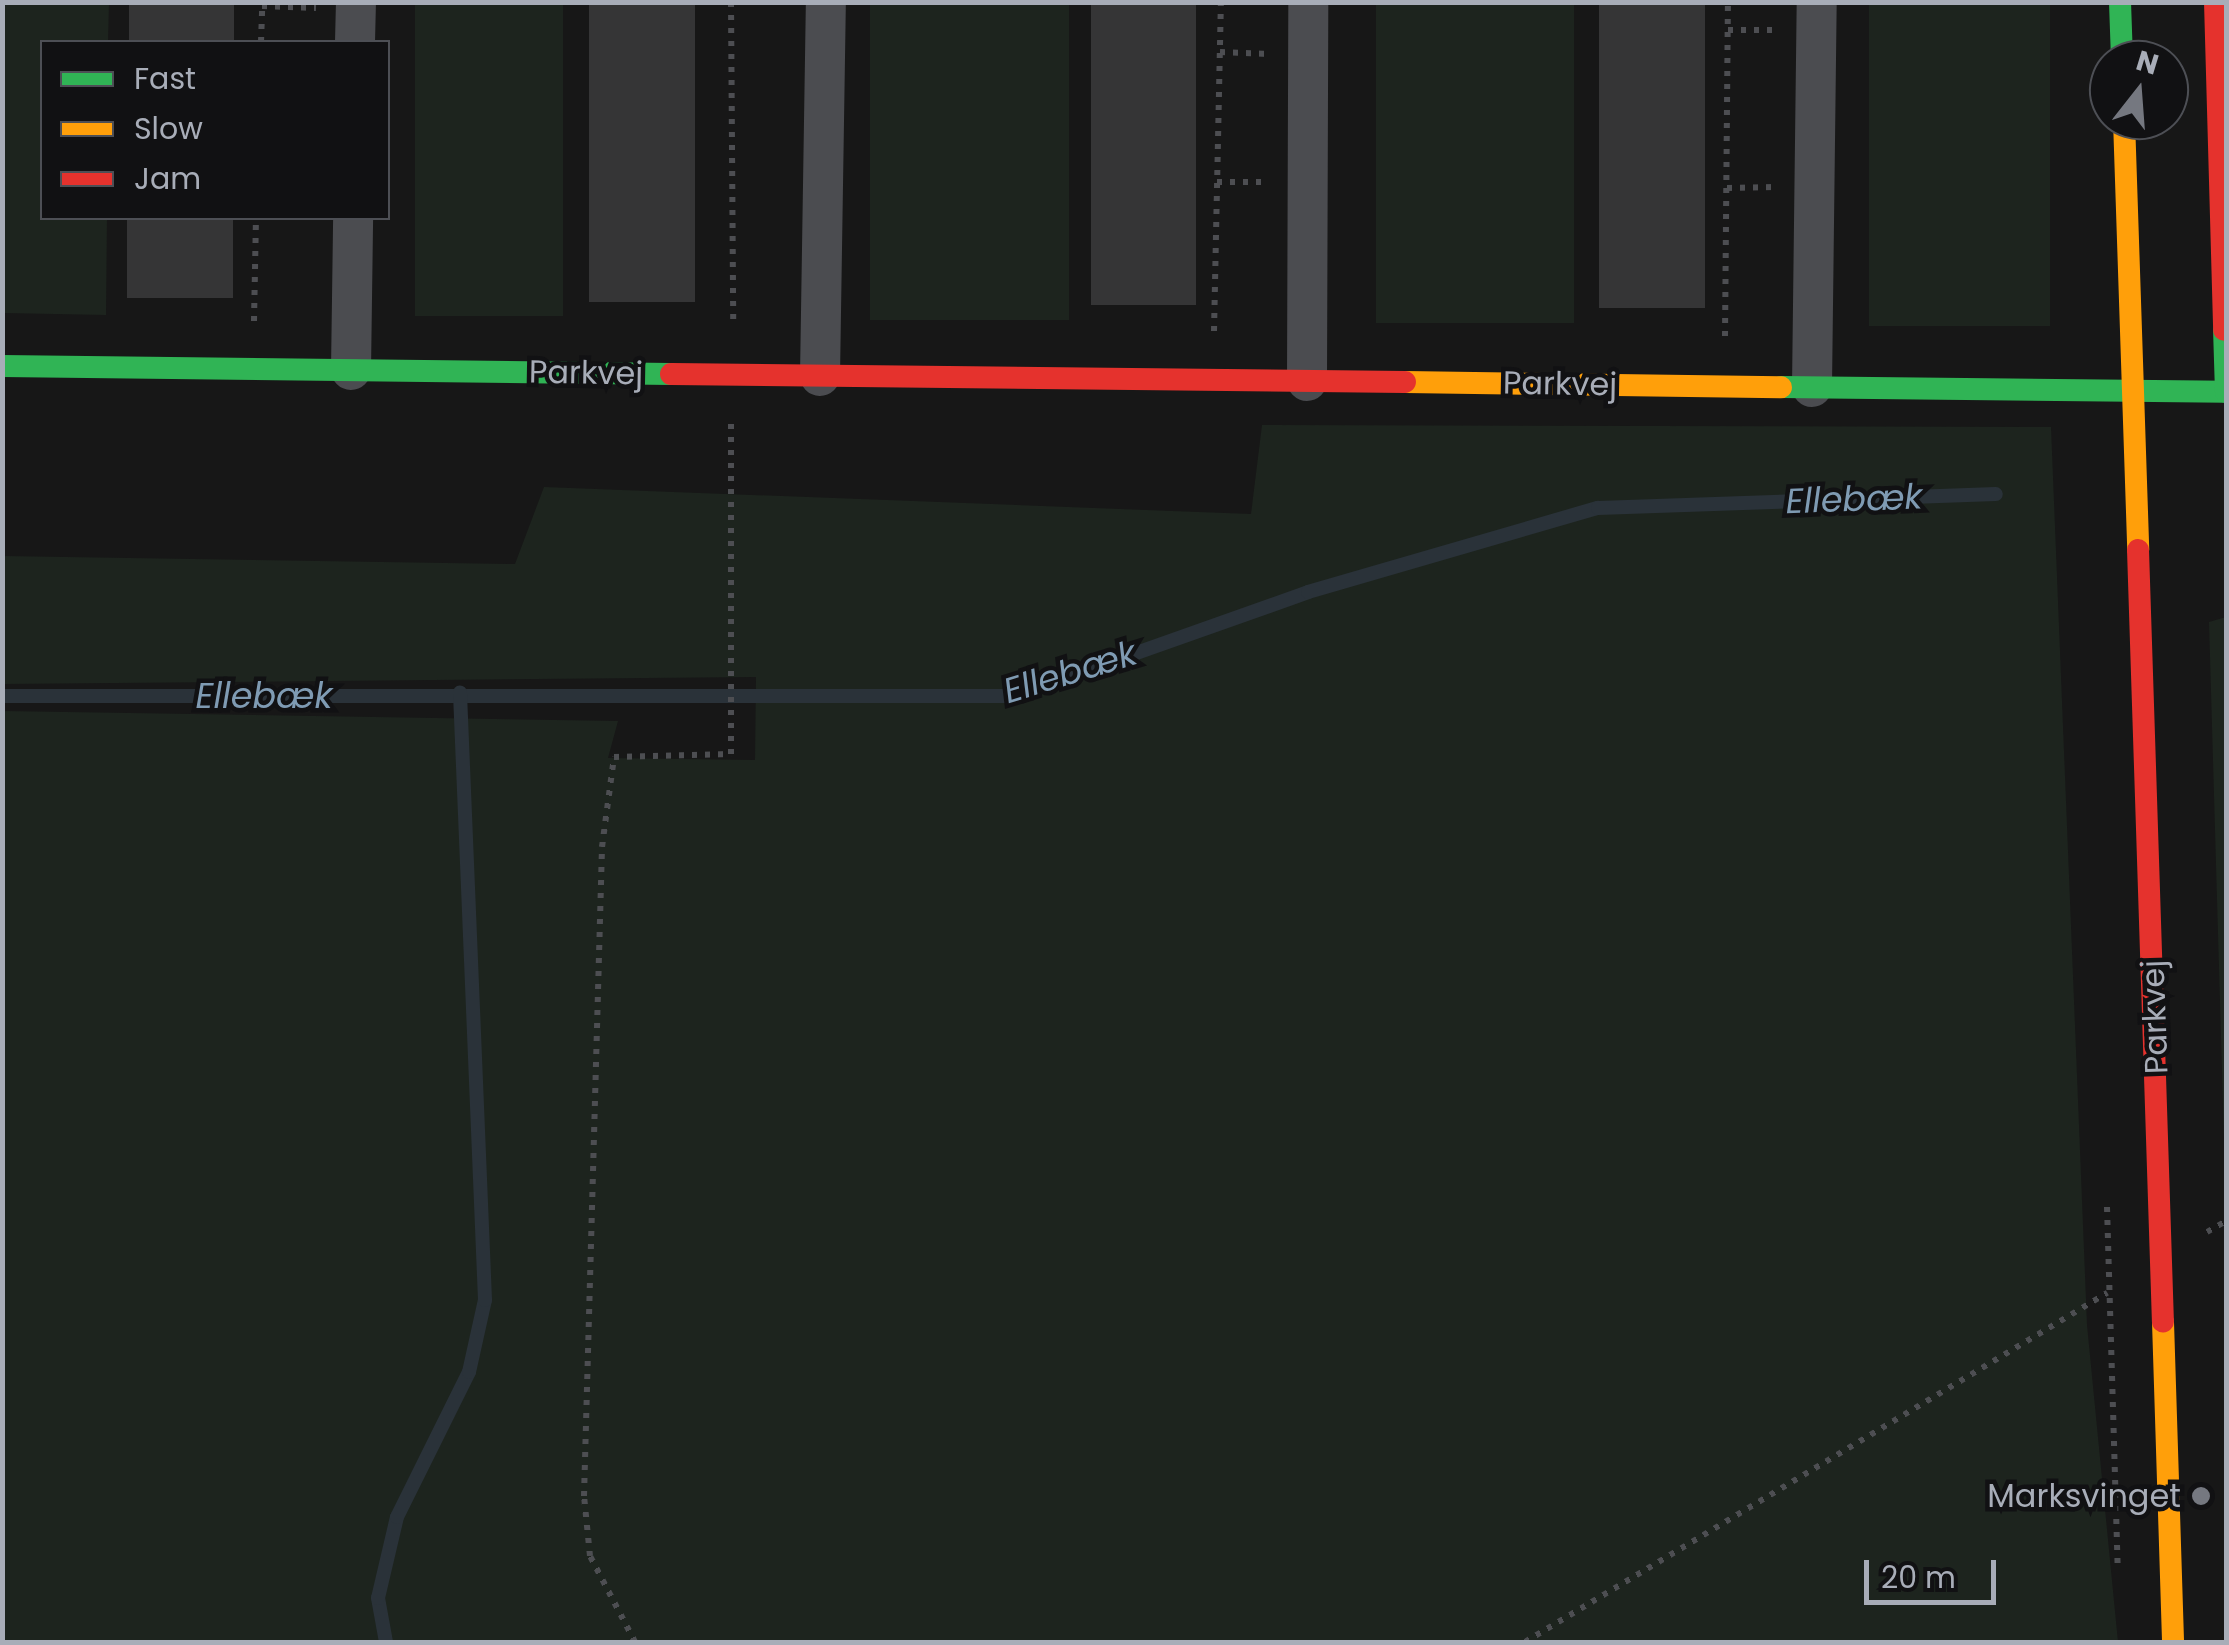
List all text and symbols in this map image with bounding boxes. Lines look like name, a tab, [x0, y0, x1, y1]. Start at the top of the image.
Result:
legend	[40, 40, 390, 220]
north arrow	[2089, 40, 2189, 140]
text: N	[2132, 41, 2163, 84]
text: Fast	[134, 57, 196, 100]
text: Slow	[134, 107, 203, 150]
text: Jam	[134, 157, 201, 200]
street label: Parkvej	[529, 353, 643, 393]
street label: Parkvej	[1503, 364, 1617, 404]
water label: Ellebæk	[1785, 476, 1923, 522]
water label: Ellebæk	[998, 632, 1142, 712]
water label: Ellebæk	[196, 675, 332, 717]
street label: Parkvej	[2134, 959, 2176, 1075]
place label: Marksvinget	[1987, 1477, 2181, 1515]
marker: Marksvinget	[2190, 1485, 2212, 1507]
scale bar	[1869, 1540, 2002, 1602]
text: 20 m	[1881, 1556, 1956, 1599]

